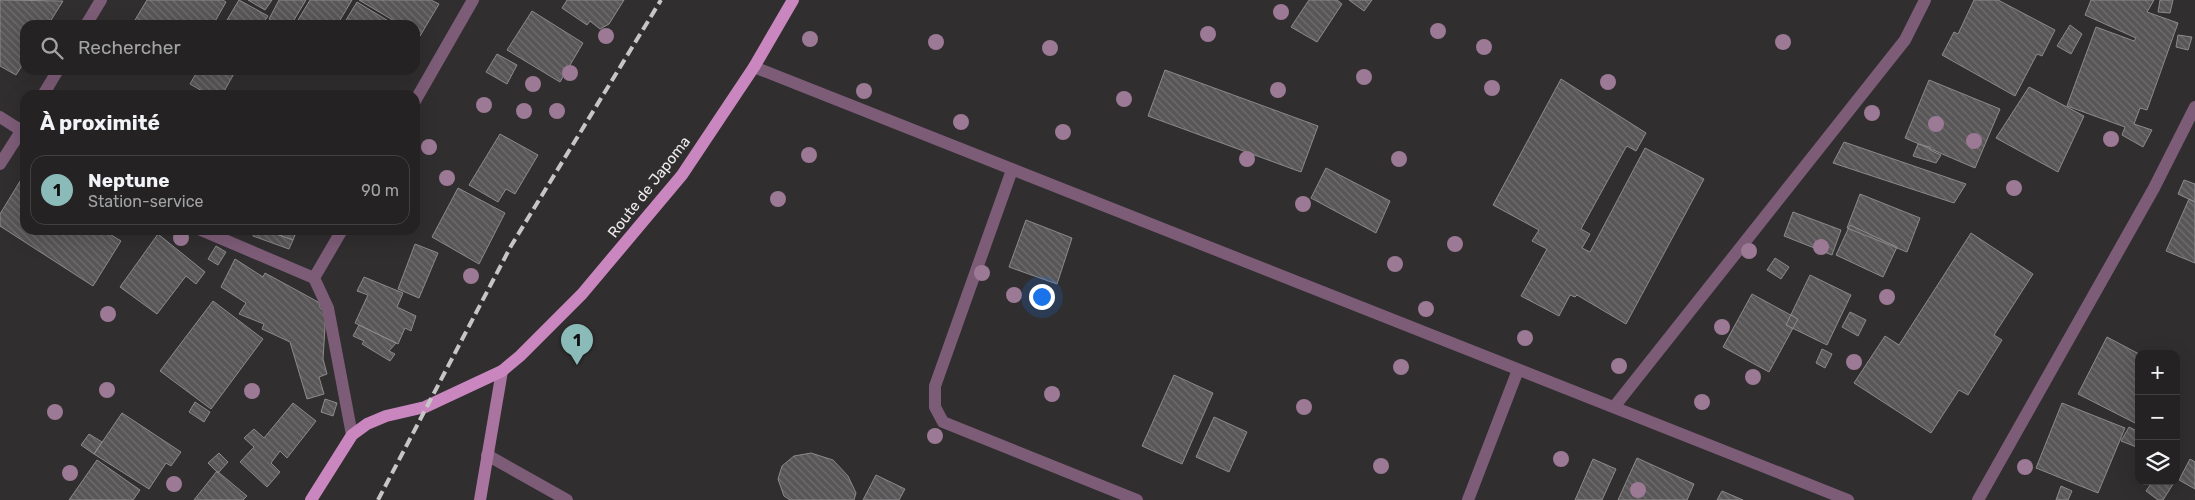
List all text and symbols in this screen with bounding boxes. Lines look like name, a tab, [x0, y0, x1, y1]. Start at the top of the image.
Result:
search box	[20, 20, 420, 75]
icon: search	[38, 34, 66, 62]
text: Rechercher	[78, 36, 181, 59]
text: À proximité	[40, 110, 160, 135]
street label: Route de Japoma	[604, 133, 694, 241]
text: Neptune	[88, 169, 169, 192]
text: 1	[53, 181, 61, 200]
text: 90 m	[361, 181, 399, 200]
text: Station-service	[88, 192, 203, 211]
your location	[1029, 284, 1055, 310]
pin: 1	[561, 324, 593, 365]
map controls	[2135, 350, 2180, 485]
button: +	[2135, 350, 2180, 395]
button: −	[2135, 395, 2180, 440]
button: layers	[2135, 440, 2180, 485]

